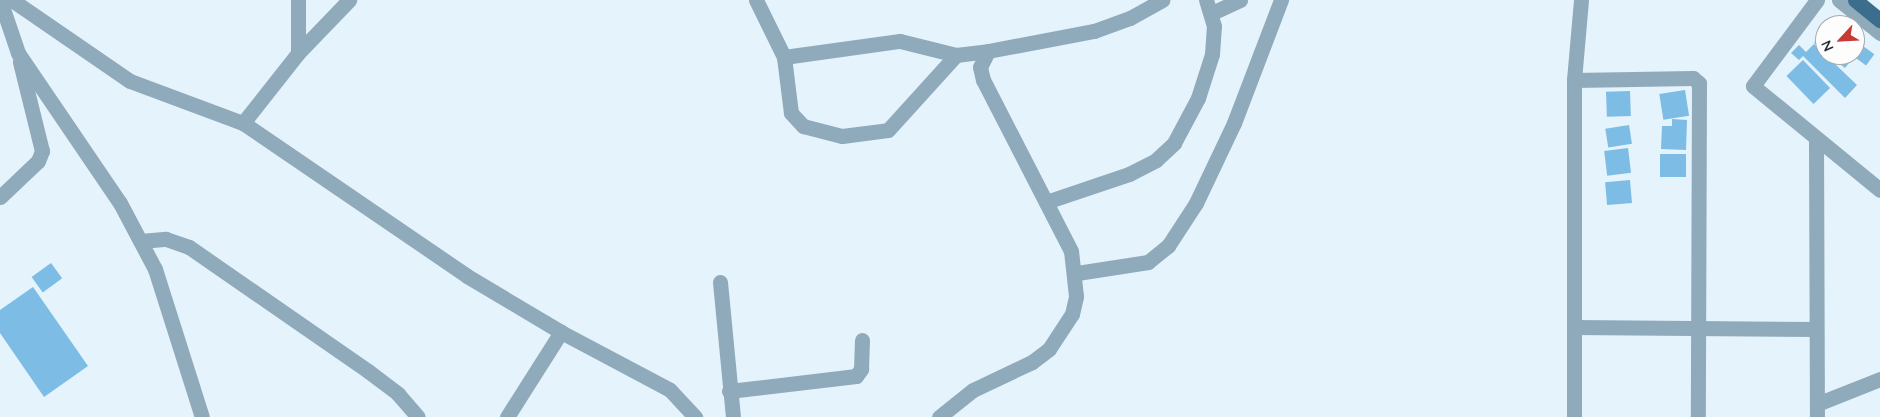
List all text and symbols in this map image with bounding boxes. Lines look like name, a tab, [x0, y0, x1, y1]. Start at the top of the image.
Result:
north arrow	[1815, 15, 1865, 65]
text: N	[1817, 37, 1838, 54]

